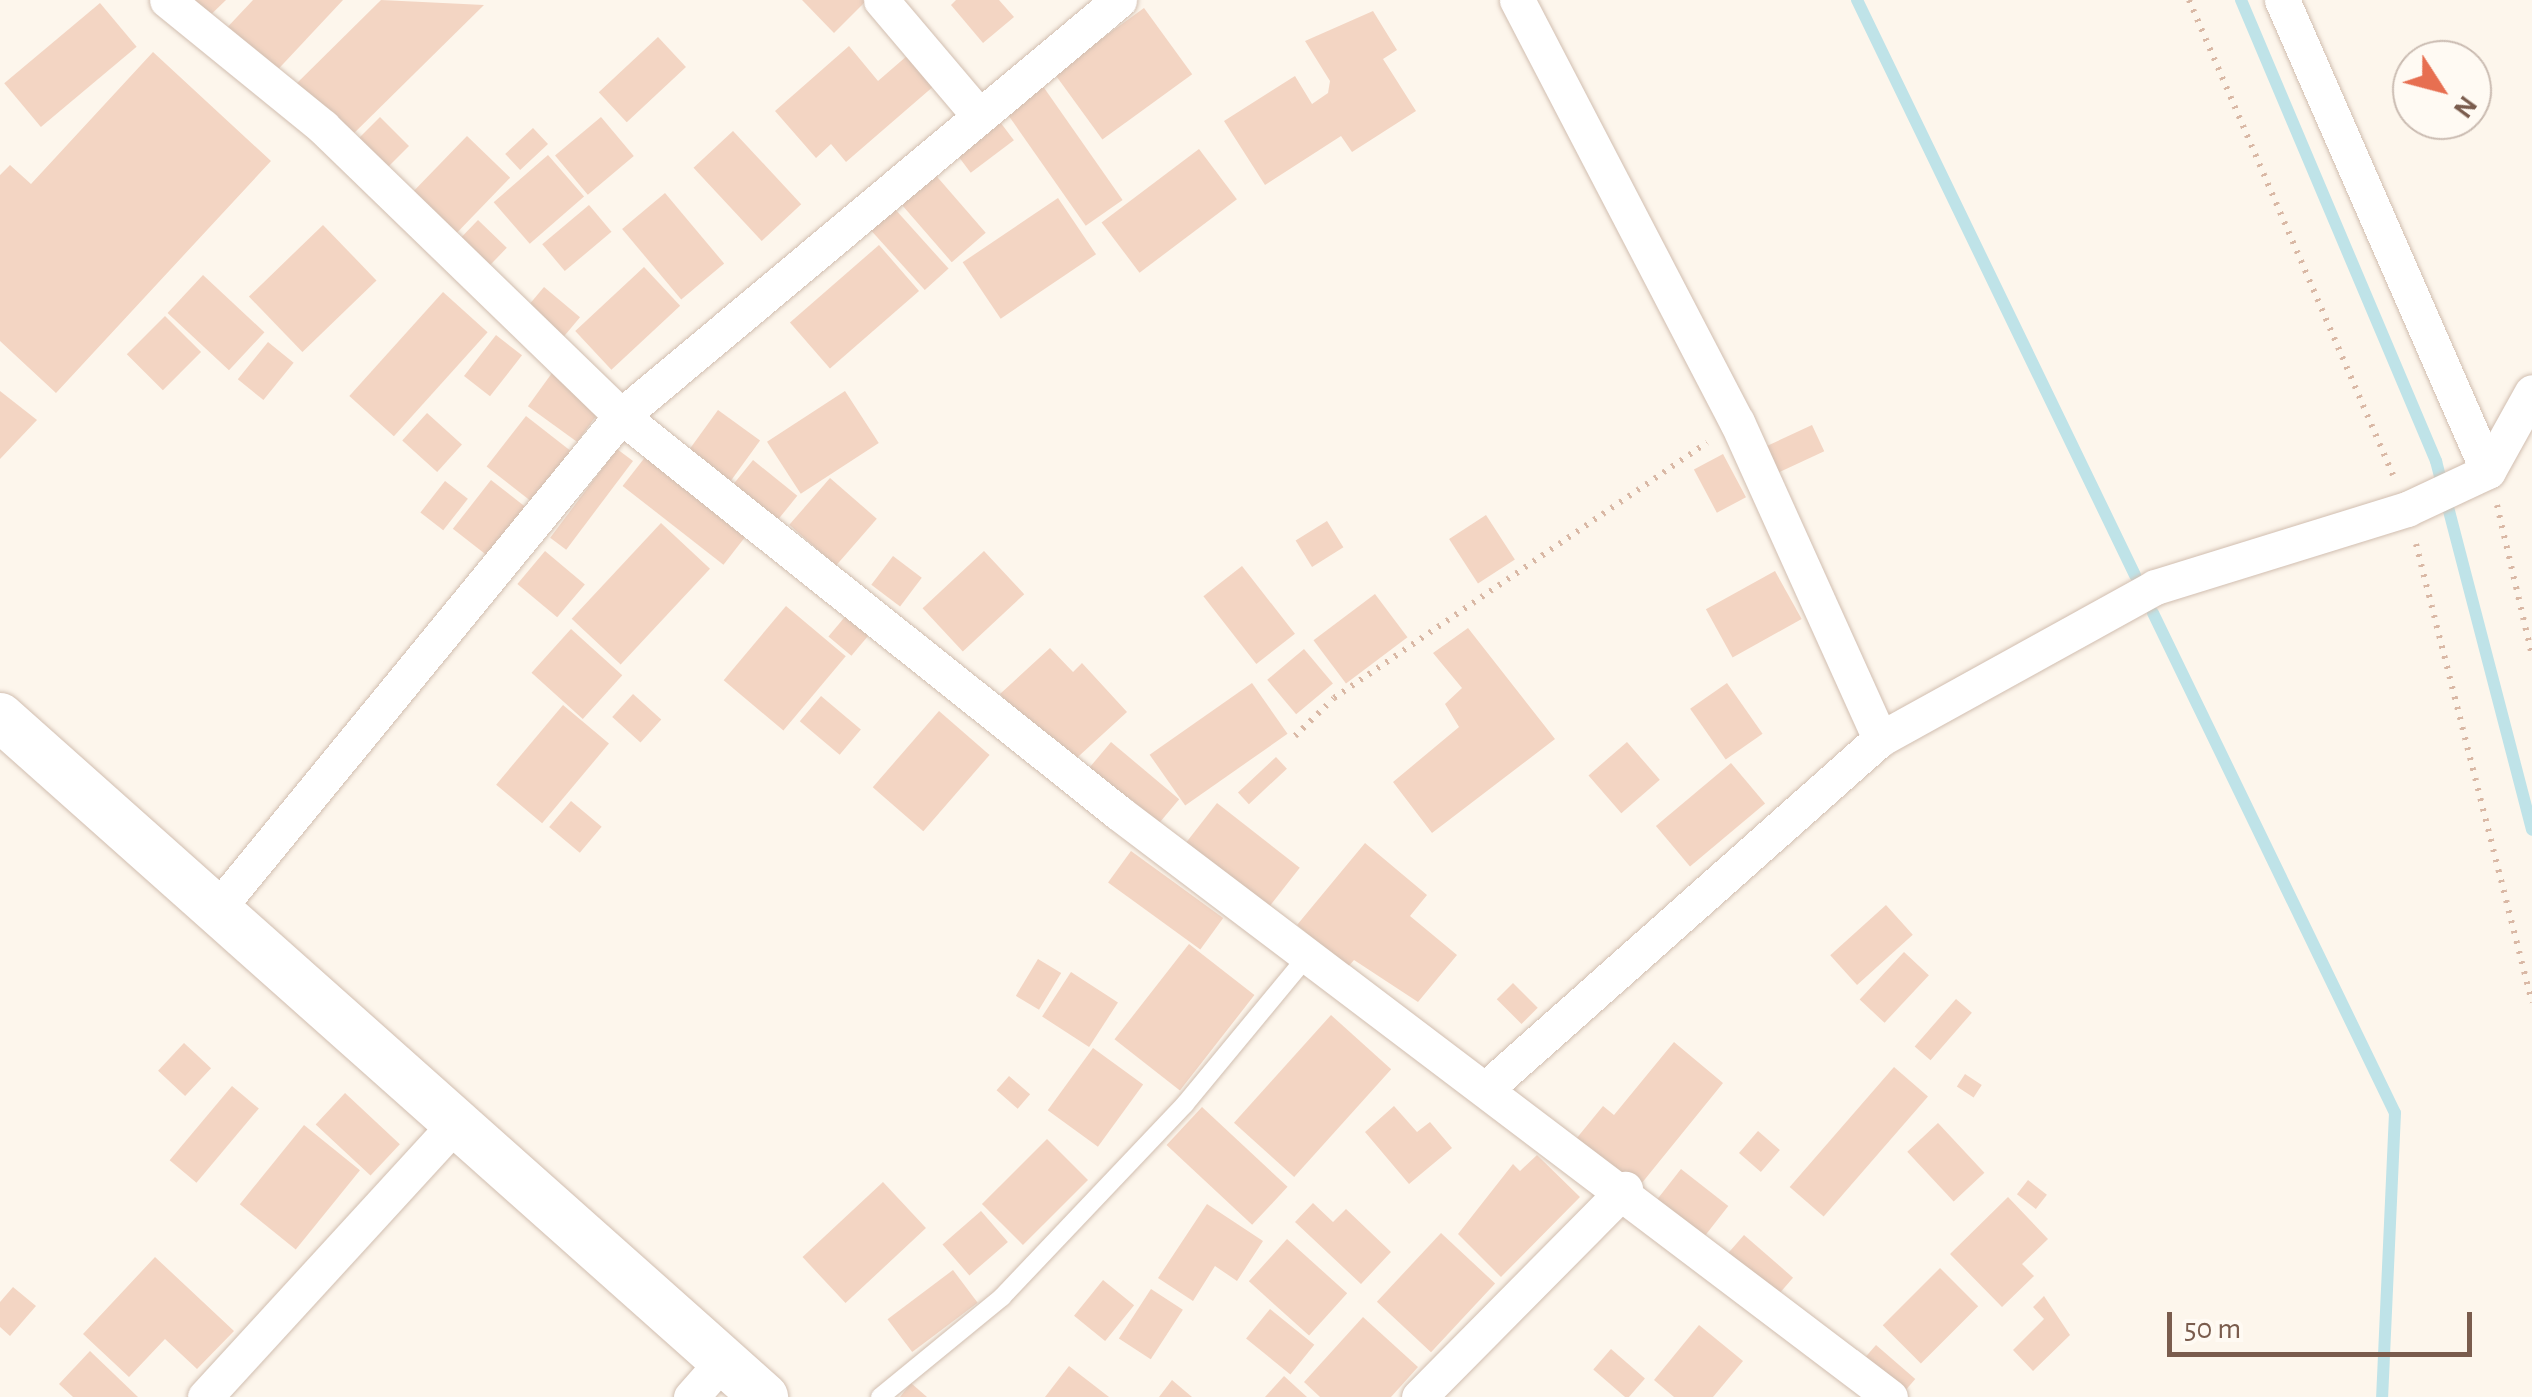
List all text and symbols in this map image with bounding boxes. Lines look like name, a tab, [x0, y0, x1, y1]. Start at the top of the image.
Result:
north arrow	[2392, 40, 2492, 140]
text: N	[2448, 90, 2482, 123]
scale bar	[2172, 1292, 2477, 1354]
text: 50 m	[2184, 1314, 2241, 1344]

